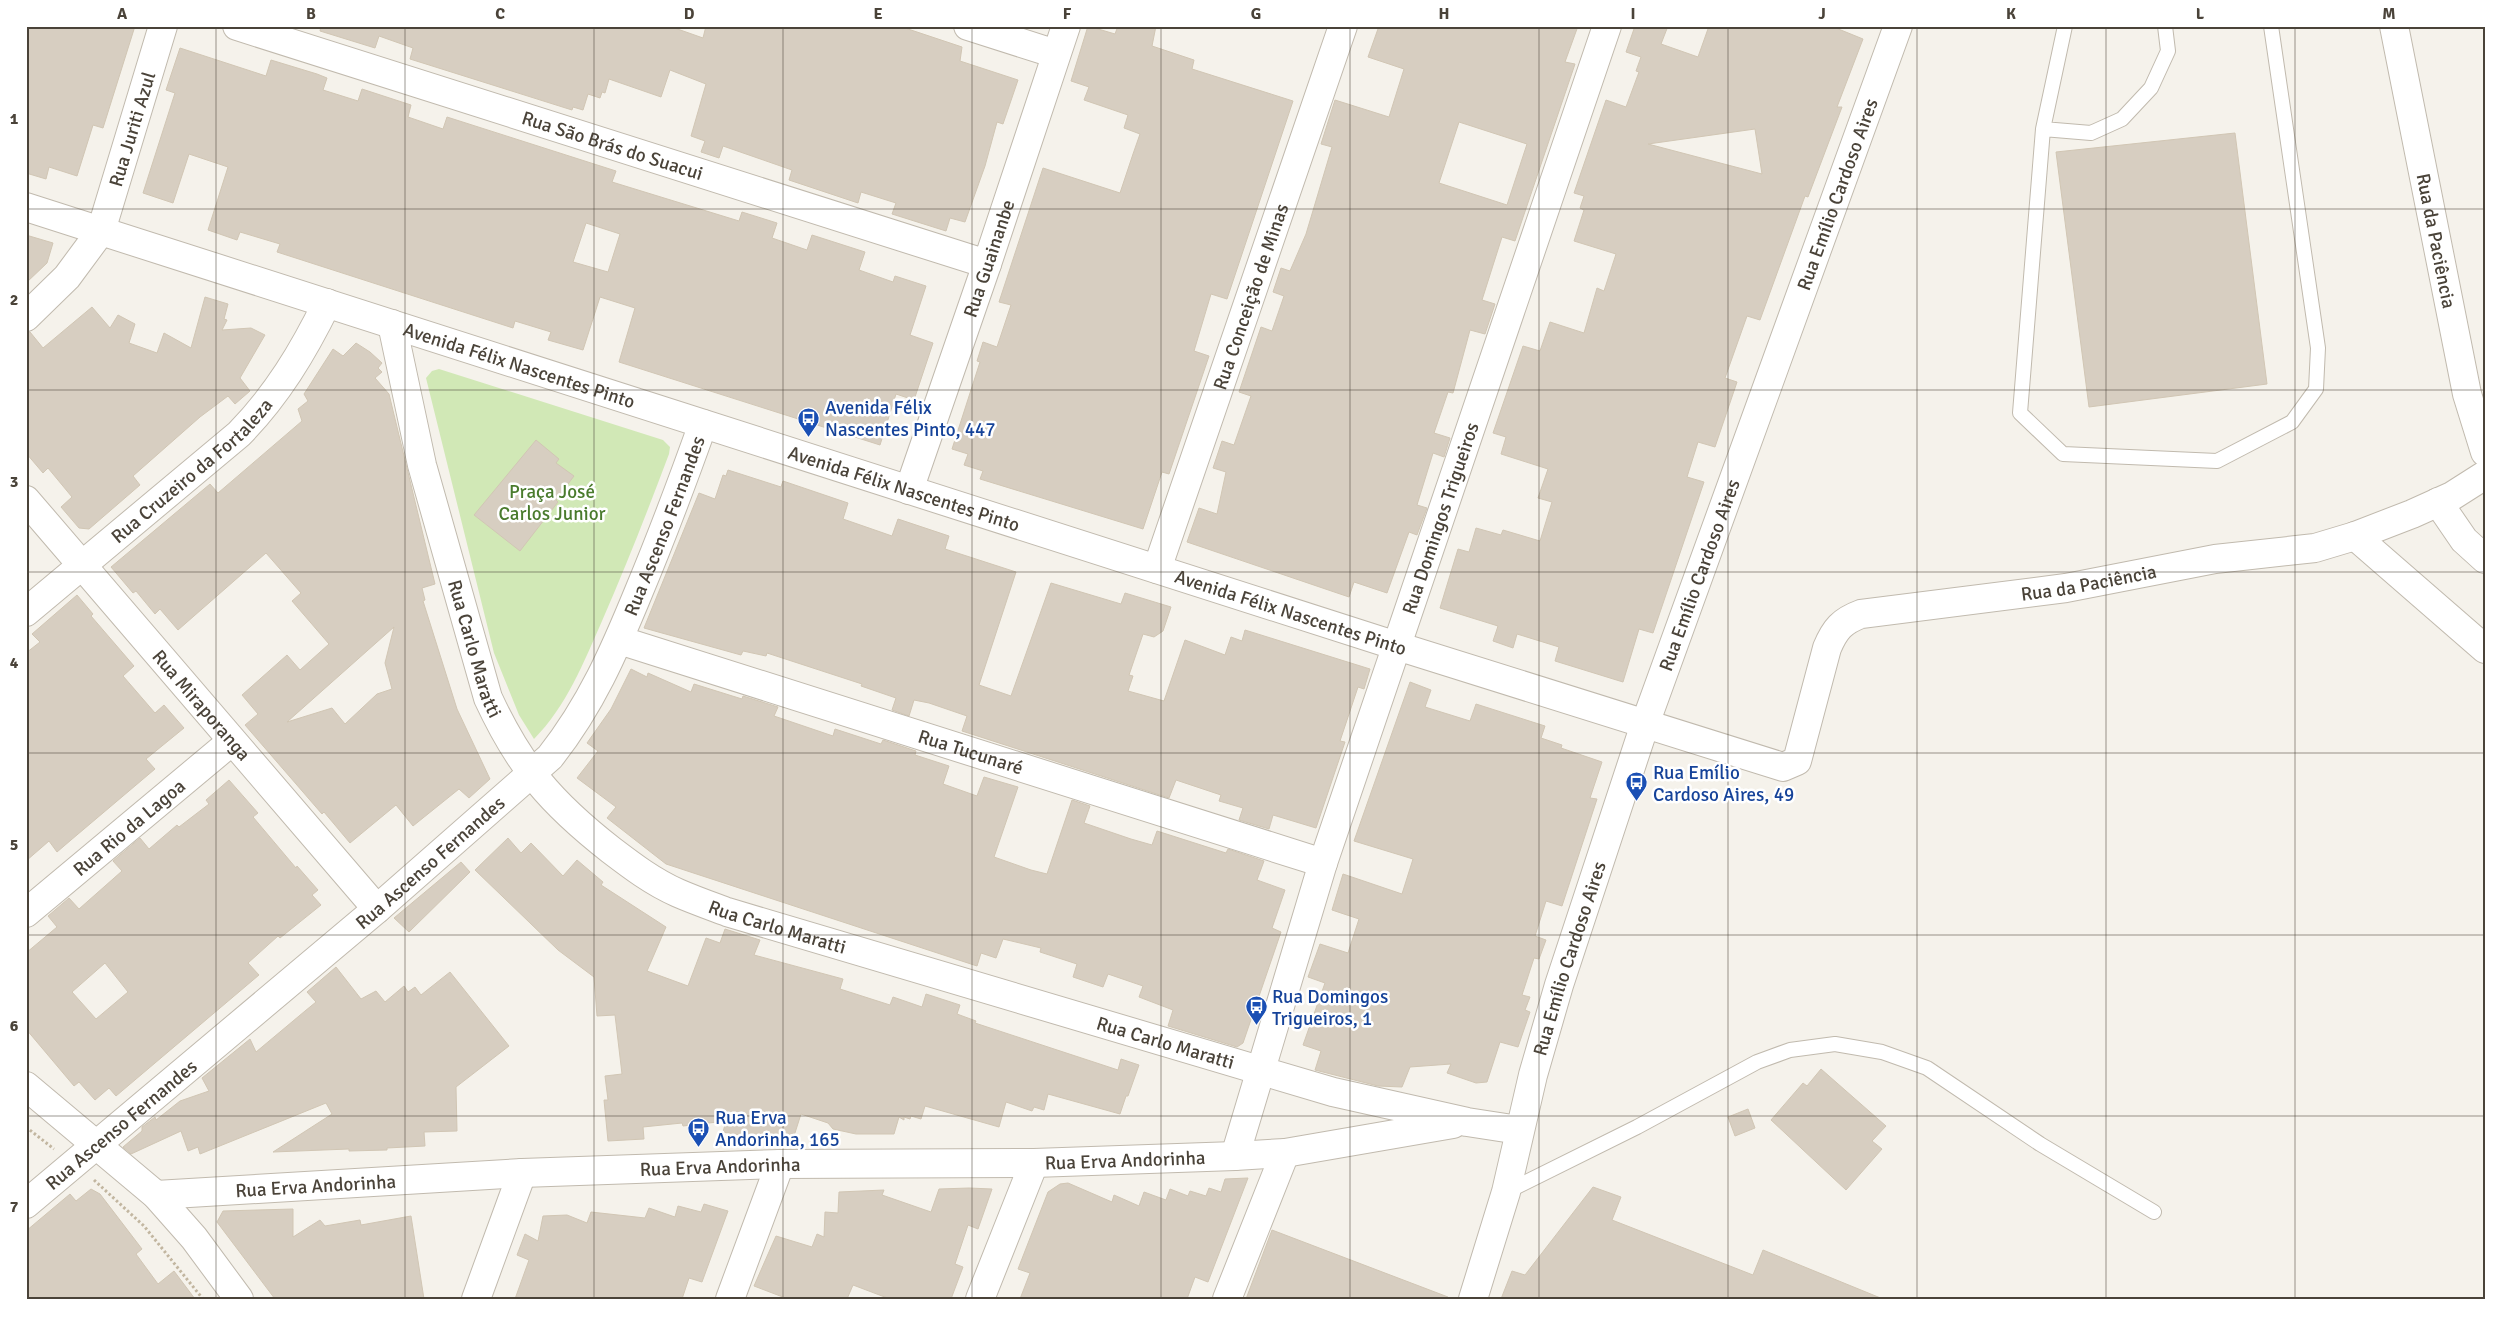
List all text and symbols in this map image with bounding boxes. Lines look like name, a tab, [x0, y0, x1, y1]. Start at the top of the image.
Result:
text: A	[117, 4, 128, 24]
text: B	[306, 4, 316, 24]
text: C	[495, 4, 505, 24]
text: D	[684, 4, 695, 24]
text: E	[873, 4, 883, 24]
text: F	[1063, 4, 1072, 24]
text: G	[1251, 4, 1261, 24]
text: H	[1439, 4, 1449, 24]
text: I	[1630, 4, 1636, 24]
text: J	[1818, 4, 1826, 24]
text: K	[2006, 4, 2016, 24]
text: L	[2196, 4, 2205, 24]
text: M	[2382, 4, 2396, 24]
street label: Rua Juriti Azul	[104, 69, 161, 190]
street label: Rua Emílio Cardoso Aires	[1792, 95, 1884, 294]
street label: Rua São Brás do Suacui	[519, 106, 706, 186]
text: 1	[10, 109, 19, 129]
street label: Rua da Paciência	[2411, 171, 2461, 311]
street label: Rua Guainanbe	[959, 197, 1021, 321]
street label: Rua Conceição de Minas	[1208, 200, 1294, 393]
text: 2	[10, 290, 18, 310]
street label: Avenida Félix Nascentes Pinto	[400, 318, 638, 414]
street label: Rua Cruzeiro da Fortaleza	[107, 394, 278, 549]
place label: Avenida Félix Nascentes Pinto, 447	[825, 396, 996, 442]
bus stop icon: Avenida Félix Nascentes Pinto, 447	[797, 406, 821, 437]
street label: Rua Domingos Trigueiros	[1397, 419, 1485, 618]
street label: Rua Ascenso Fernandes	[619, 433, 711, 619]
street label: Avenida Félix Nascentes Pinto	[785, 441, 1023, 537]
text: 3	[10, 472, 18, 492]
street label: Rua Emílio Cardoso Aires	[1654, 476, 1746, 675]
park label: Praça José Carlos Junior	[498, 480, 606, 526]
street label: Rua da Paciência	[2020, 560, 2159, 607]
street label: Avenida Félix Nascentes Pinto	[1172, 565, 1409, 661]
street label: Rua Carlo Maratti	[442, 577, 507, 722]
street label: Rua Miraporanga	[147, 645, 255, 766]
text: 4	[10, 653, 19, 673]
street label: Rua Tucunaré	[915, 724, 1026, 780]
place label: Rua Emílio Cardoso Aires, 49	[1653, 761, 1794, 807]
bus stop icon: Rua Emílio Cardoso Aires, 49	[1625, 771, 1649, 802]
street label: Rua Rio da Lagoa	[69, 774, 190, 882]
street label: Rua Ascenso Fernandes	[351, 791, 510, 935]
text: 5	[10, 835, 18, 855]
street label: Rua Emílio Cardoso Aires	[1528, 859, 1612, 1059]
street label: Rua Carlo Maratti	[705, 895, 849, 960]
place label: Rua Domingos Trigueiros, 1	[1272, 985, 1388, 1031]
bus stop icon: Rua Domingos Trigueiros, 1	[1244, 995, 1268, 1026]
street label: Rua Carlo Maratti	[1094, 1011, 1237, 1075]
text: 6	[10, 1016, 19, 1036]
street label: Rua Ascenso Fernandes	[41, 1054, 202, 1195]
place label: Rua Erva Andorinha, 165	[715, 1106, 840, 1152]
bus stop icon: Rua Erva Andorinha, 165	[687, 1116, 711, 1147]
street label: Rua Erva Andorinha	[1044, 1146, 1206, 1176]
street label: Rua Erva Andorinha	[639, 1153, 801, 1182]
street label: Rua Erva Andorinha	[235, 1170, 397, 1203]
text: 7	[10, 1197, 19, 1217]

